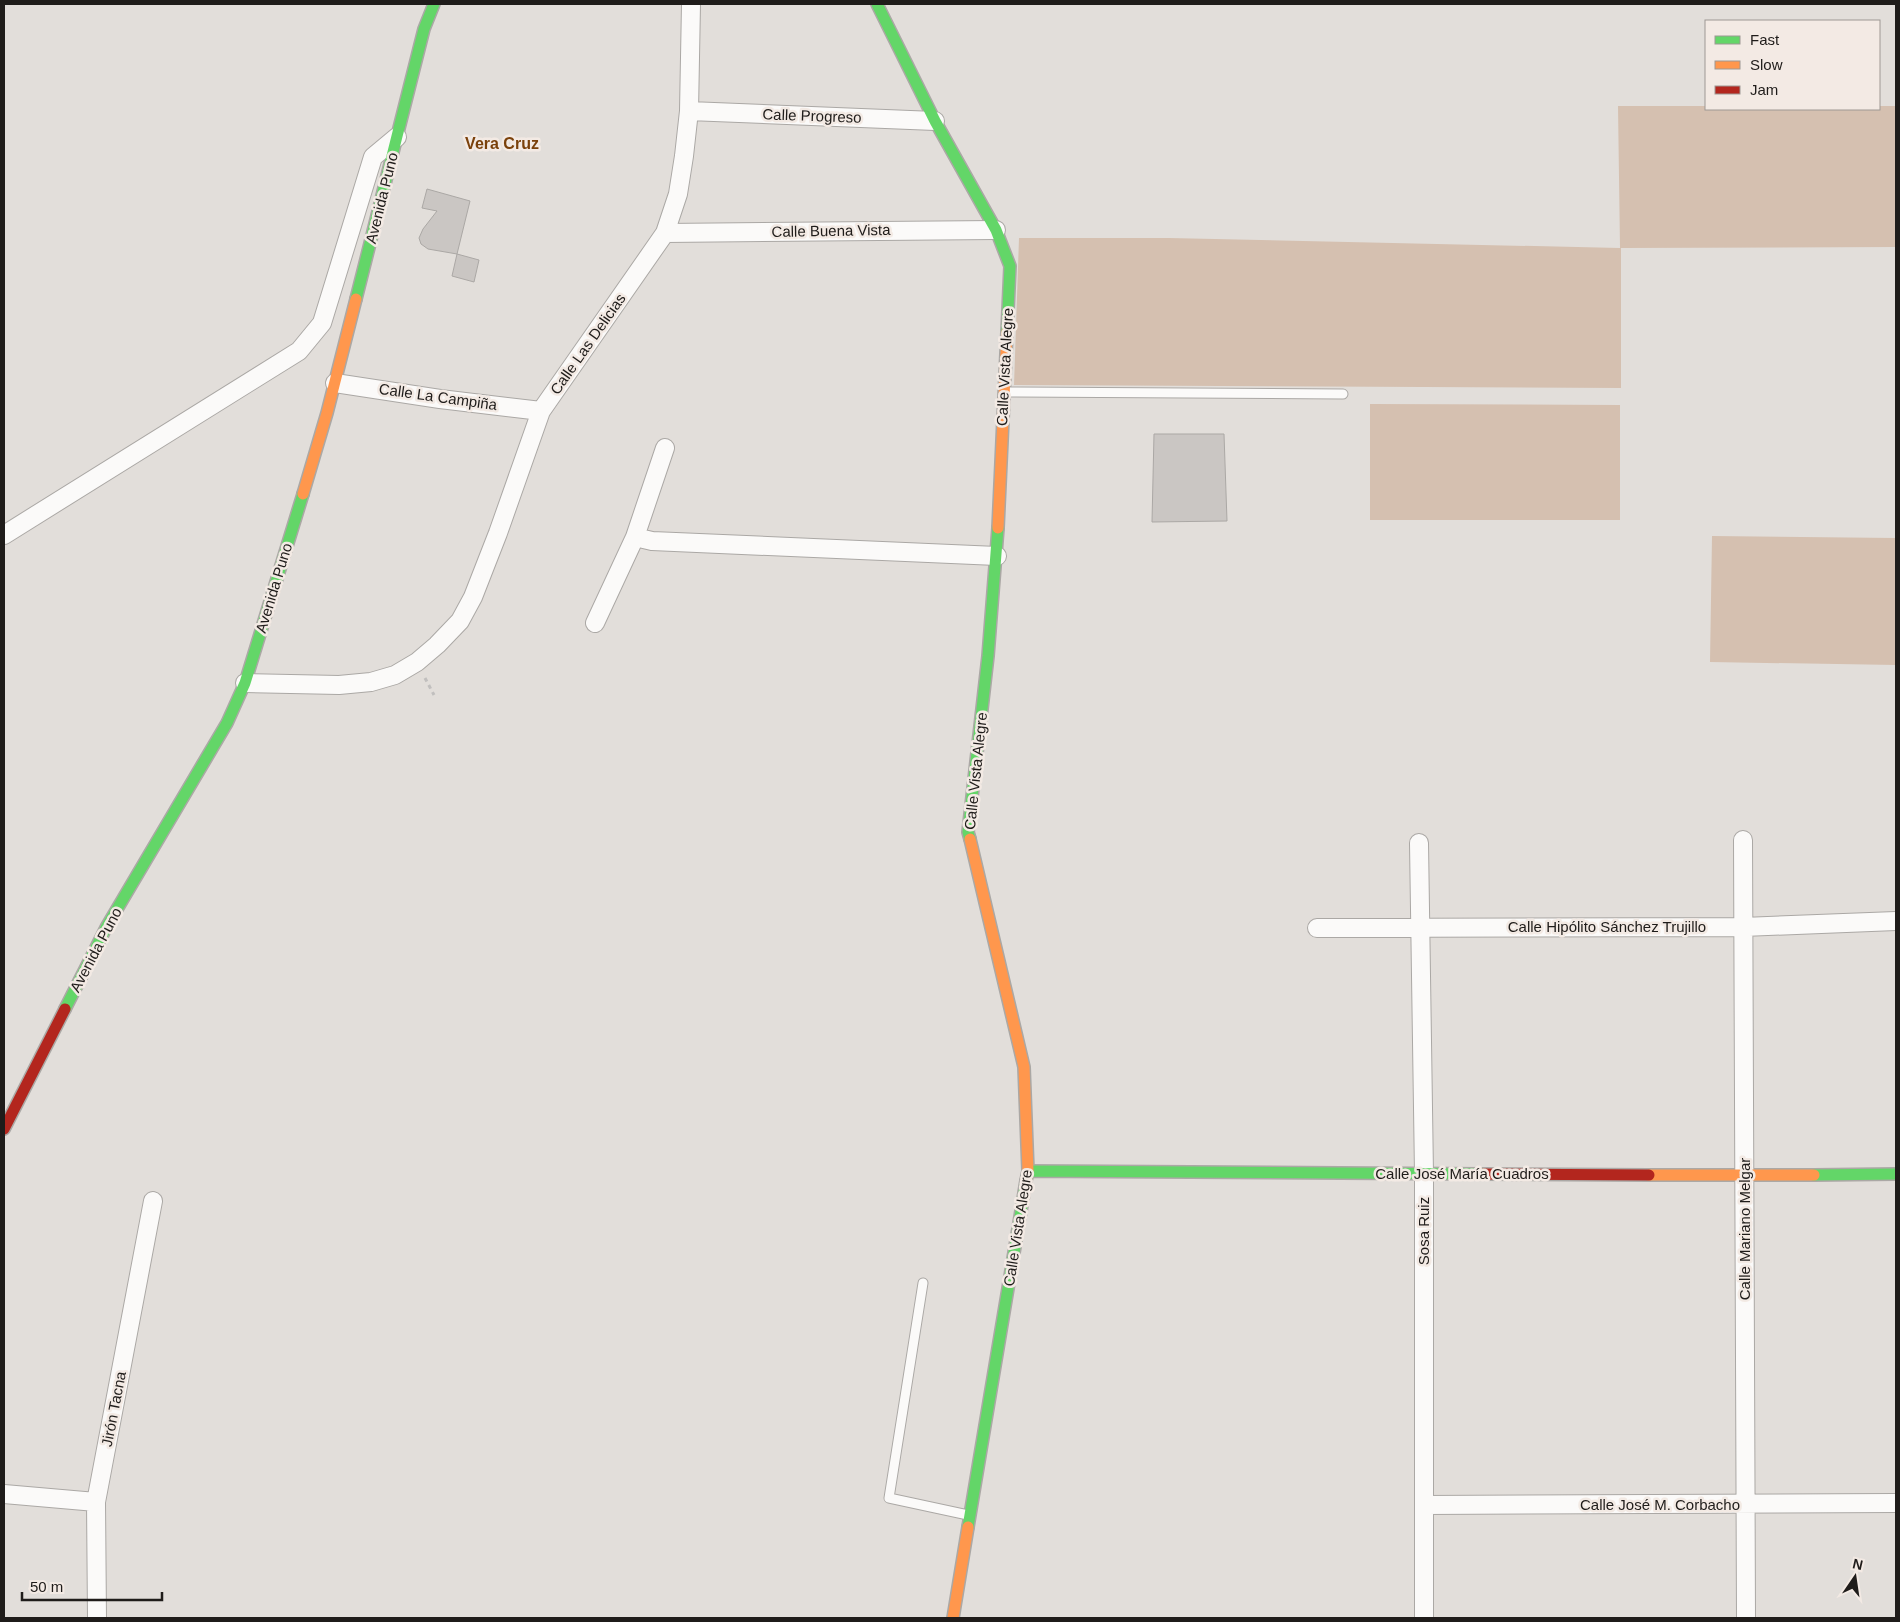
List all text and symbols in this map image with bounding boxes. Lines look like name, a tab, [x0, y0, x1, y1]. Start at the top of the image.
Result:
legend	[1705, 20, 1880, 110]
text: Fast	[1750, 31, 1780, 48]
text: Slow	[1750, 56, 1783, 73]
text: Jam	[1750, 81, 1778, 98]
street label: Calle Progreso	[762, 105, 862, 126]
district label: Vera Cruz	[465, 135, 539, 152]
street label: Avenida Puno	[362, 151, 401, 245]
street label: Calle Buena Vista	[771, 221, 891, 240]
street label: Calle Las Delicias	[546, 290, 629, 397]
street label: Calle Vista Alegre	[993, 308, 1016, 426]
street label: Calle La Campiña	[378, 380, 499, 413]
street label: Avenida Puno	[252, 541, 295, 635]
street label: Calle Vista Alegre	[961, 711, 990, 831]
street label: Avenida Puno	[66, 905, 125, 995]
street label: Calle Hipólito Sánchez Trujillo	[1508, 918, 1706, 935]
street label: Calle Mariano Melgar	[1736, 1158, 1753, 1300]
street label: Calle José María Cuadros	[1375, 1165, 1549, 1182]
street label: Calle Vista Alegre	[1000, 1168, 1035, 1288]
street label: Sosa Ruiz	[1415, 1197, 1432, 1265]
street label: Jirón Tacna	[98, 1369, 129, 1448]
street label: Calle José M. Corbacho	[1580, 1496, 1740, 1513]
north arrow	[1830, 1552, 1880, 1602]
text: N	[1851, 1555, 1865, 1573]
scale bar	[22, 1570, 162, 1602]
text: 50 m	[30, 1578, 63, 1595]

